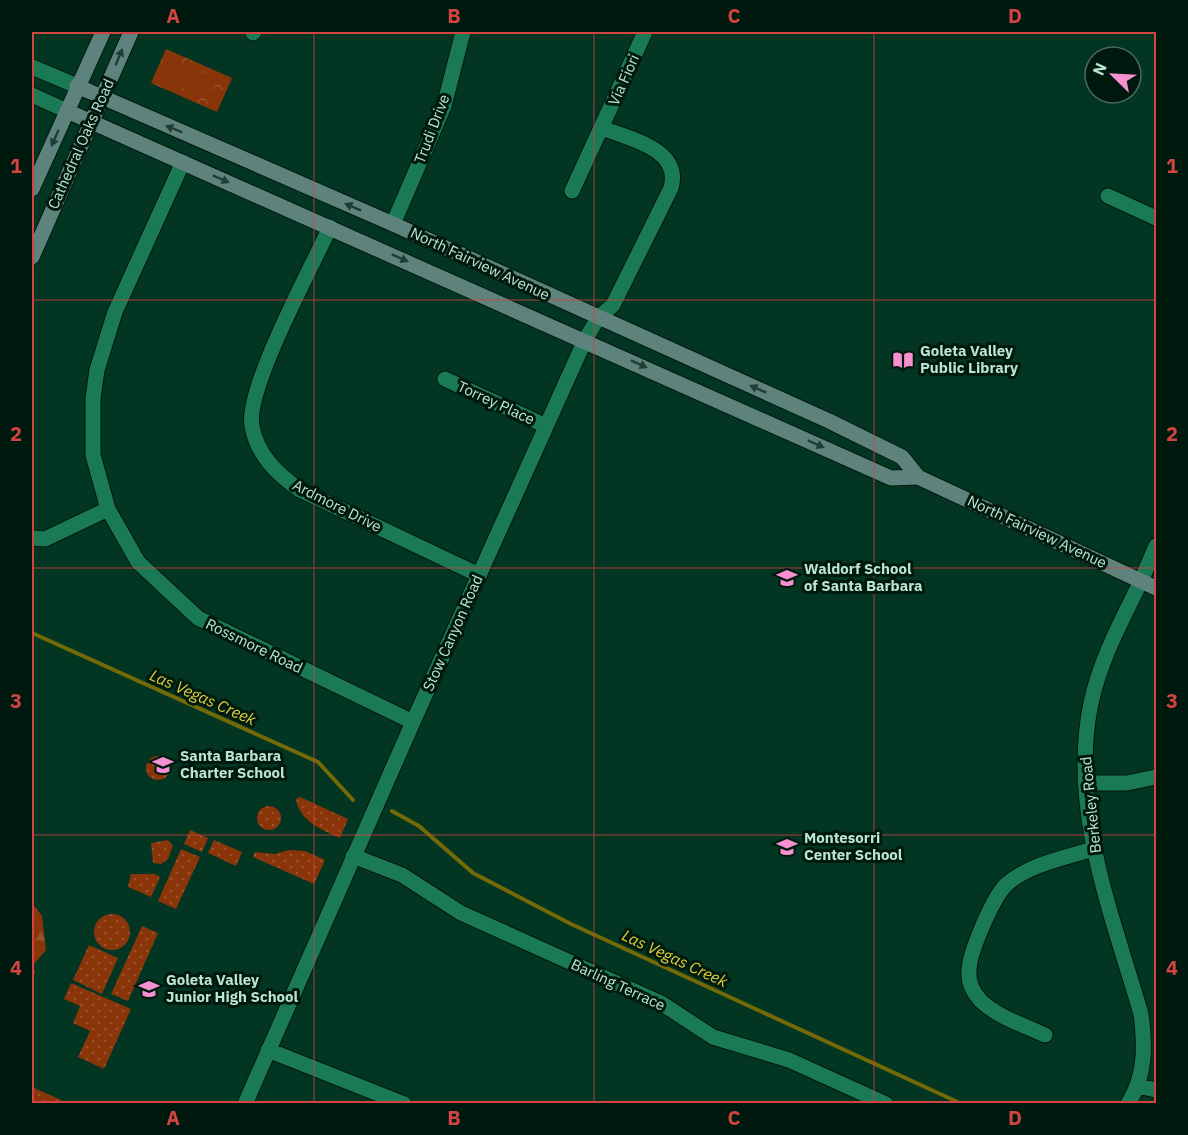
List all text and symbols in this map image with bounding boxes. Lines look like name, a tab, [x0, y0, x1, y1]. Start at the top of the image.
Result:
text: A	[166, 2, 180, 29]
text: B	[447, 2, 461, 29]
text: C	[727, 2, 741, 29]
text: D	[1008, 2, 1022, 29]
north arrow	[1083, 45, 1143, 105]
one-way arrow	[115, 49, 124, 66]
street label: Via Fiori	[604, 51, 643, 108]
text: N	[1088, 60, 1111, 78]
street label: Cathedral Oaks Road	[43, 76, 118, 212]
street label: Trudi Drive	[410, 91, 453, 166]
one-way arrow	[165, 124, 183, 134]
one-way arrow	[49, 129, 59, 147]
text: 1	[10, 152, 22, 179]
text: 1	[1166, 152, 1178, 179]
one-way arrow	[213, 174, 231, 184]
one-way arrow	[344, 202, 362, 212]
street label: North Fairview Avenue	[408, 223, 553, 304]
one-way arrow	[391, 253, 409, 263]
place label: Goleta Valley Public Library	[920, 341, 1018, 377]
library icon: Goleta Valley Public Library	[891, 348, 915, 372]
one-way arrow	[630, 359, 647, 368]
street label: Torrey Place	[455, 376, 538, 429]
one-way arrow	[748, 384, 766, 394]
text: 2	[10, 420, 22, 447]
text: 2	[1166, 420, 1178, 447]
one-way arrow	[808, 439, 826, 449]
street label: Ardmore Drive	[290, 475, 385, 536]
street label: North Fairview Avenue	[965, 491, 1110, 572]
place label: Waldorf School of Santa Barbara	[804, 559, 923, 595]
school or university icon: Waldorf School of Santa Barbara	[775, 566, 799, 590]
street label: Stow Canyon Road	[418, 572, 487, 694]
street label: Rossmore Road	[203, 614, 306, 677]
water label: Las Vegas Creek	[147, 665, 260, 730]
text: 3	[10, 687, 22, 714]
text: 3	[1166, 687, 1178, 714]
place label: Santa Barbara Charter School	[180, 746, 285, 782]
school or university icon: Santa Barbara Charter School	[151, 753, 175, 777]
street label: Berkeley Road	[1076, 756, 1105, 854]
place label: Montesorri Center School	[804, 828, 903, 864]
school or university icon: Montesorri Center School	[775, 835, 799, 859]
water label: Las Vegas Creek	[619, 925, 732, 991]
text: 4	[10, 954, 22, 981]
street label: Barling Terrace	[568, 954, 668, 1015]
text: 4	[1166, 954, 1178, 981]
place label: Goleta Valley Junior High School	[166, 970, 299, 1006]
school or university icon: Goleta Valley Junior High School	[137, 977, 161, 1001]
text: A	[166, 1104, 180, 1131]
text: B	[447, 1104, 461, 1131]
text: C	[727, 1104, 741, 1131]
text: D	[1008, 1104, 1022, 1131]

